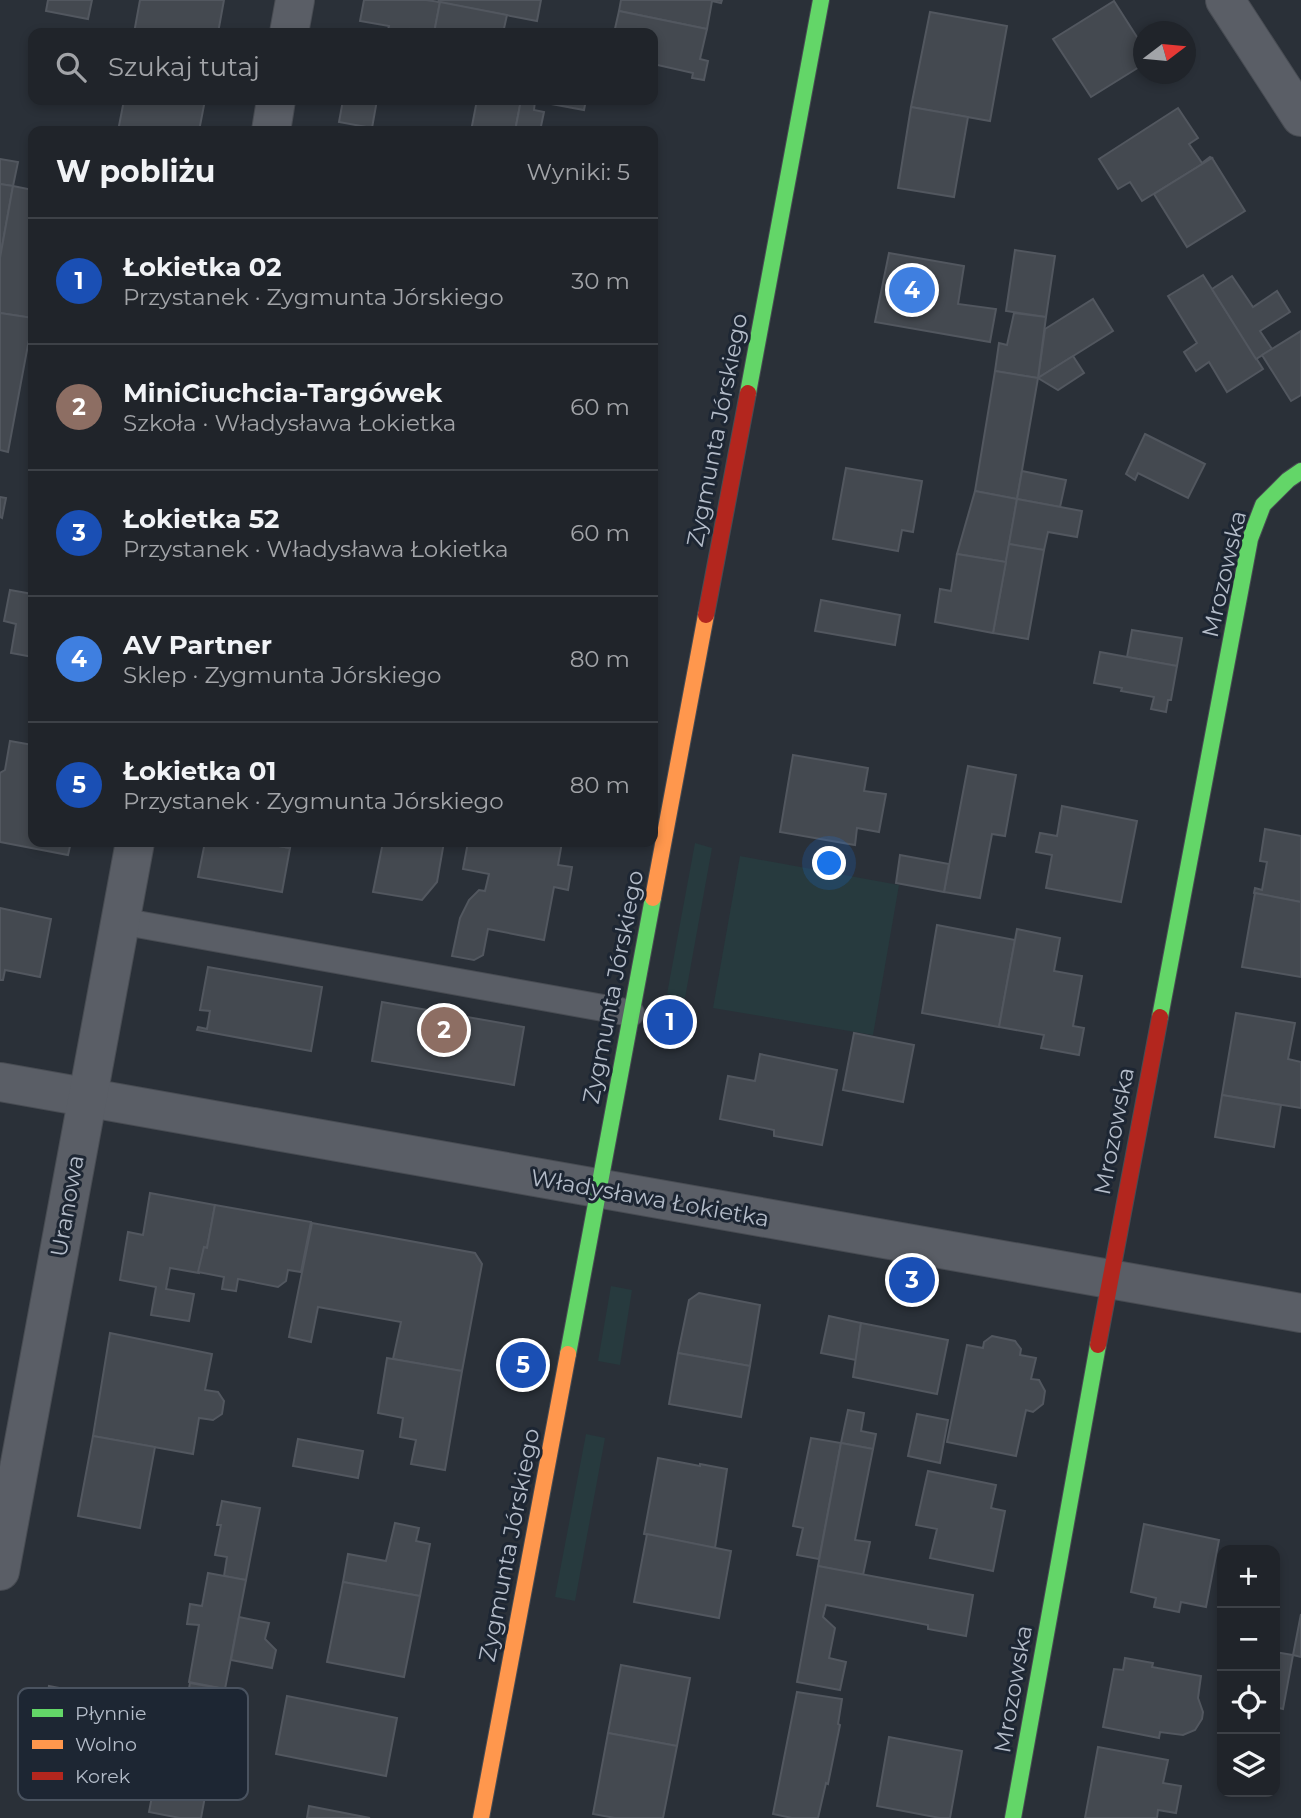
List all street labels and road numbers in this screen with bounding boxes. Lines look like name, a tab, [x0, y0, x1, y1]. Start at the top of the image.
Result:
street label: Zygmunta Jórskiego	[681, 311, 753, 549]
street label: Mrozowska	[1196, 508, 1252, 640]
street label: Zygmunta Jórskiego	[577, 868, 649, 1106]
street label: Mrozowska	[1088, 1065, 1140, 1197]
street label: Uranowa	[44, 1153, 90, 1259]
street label: Władysława Łokietka	[528, 1163, 772, 1233]
street label: Zygmunta Jórskiego	[473, 1426, 545, 1664]
street label: Mrozowska	[988, 1623, 1038, 1755]

